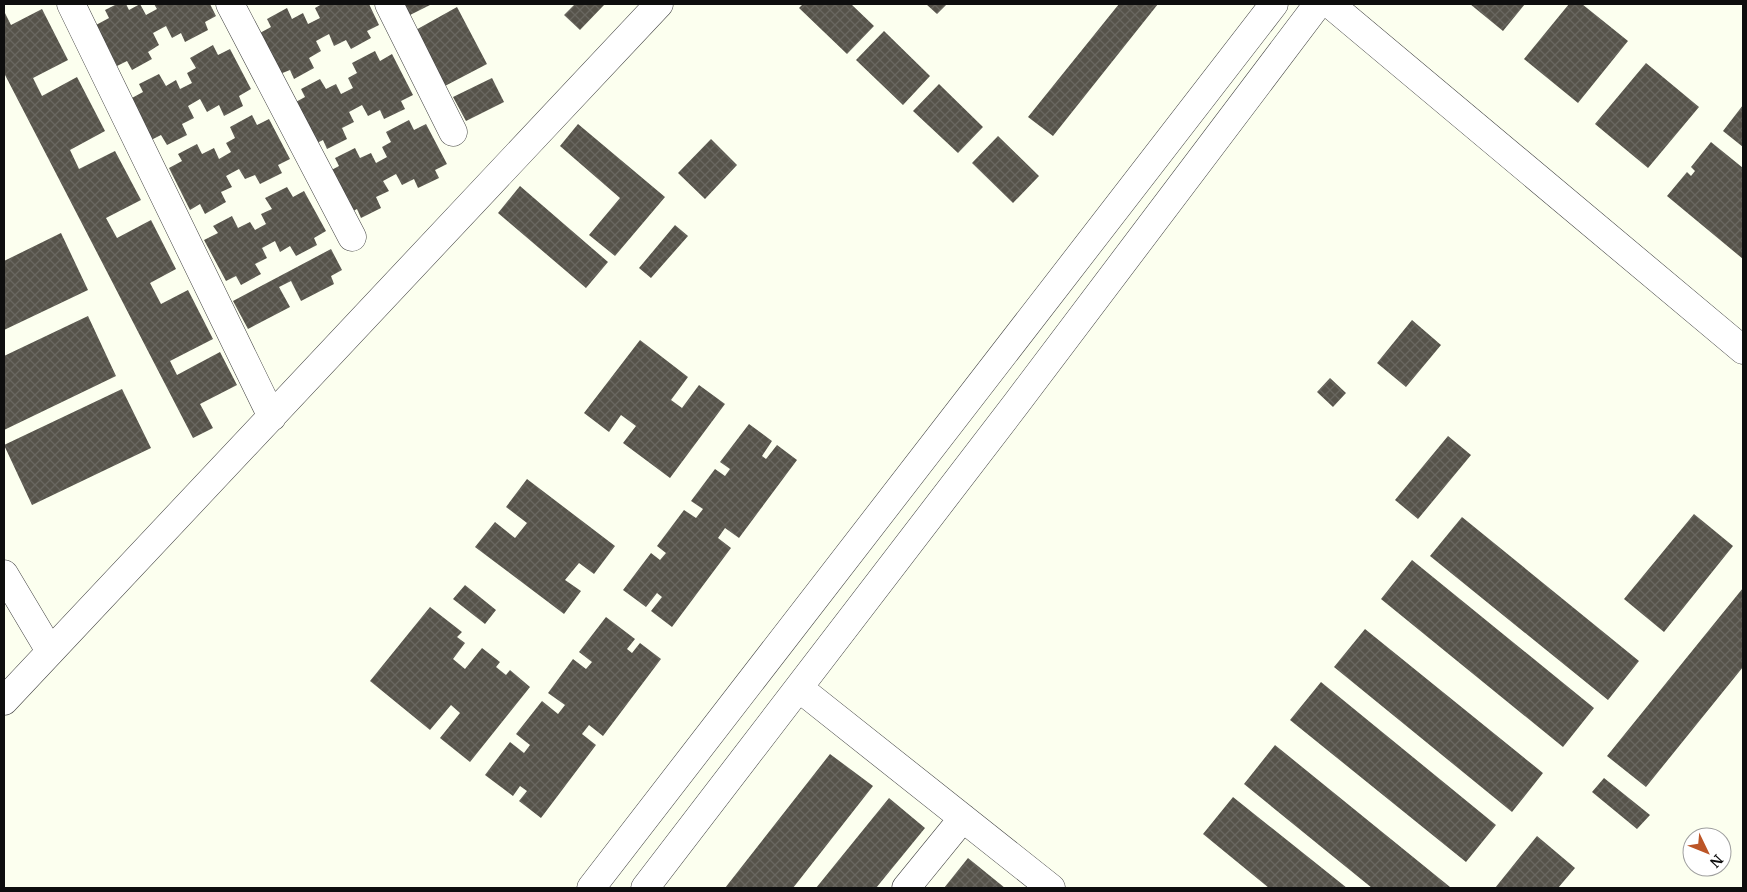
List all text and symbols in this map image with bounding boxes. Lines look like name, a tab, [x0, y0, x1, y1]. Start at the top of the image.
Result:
north arrow	[1682, 827, 1732, 877]
text: N	[1706, 851, 1727, 871]

